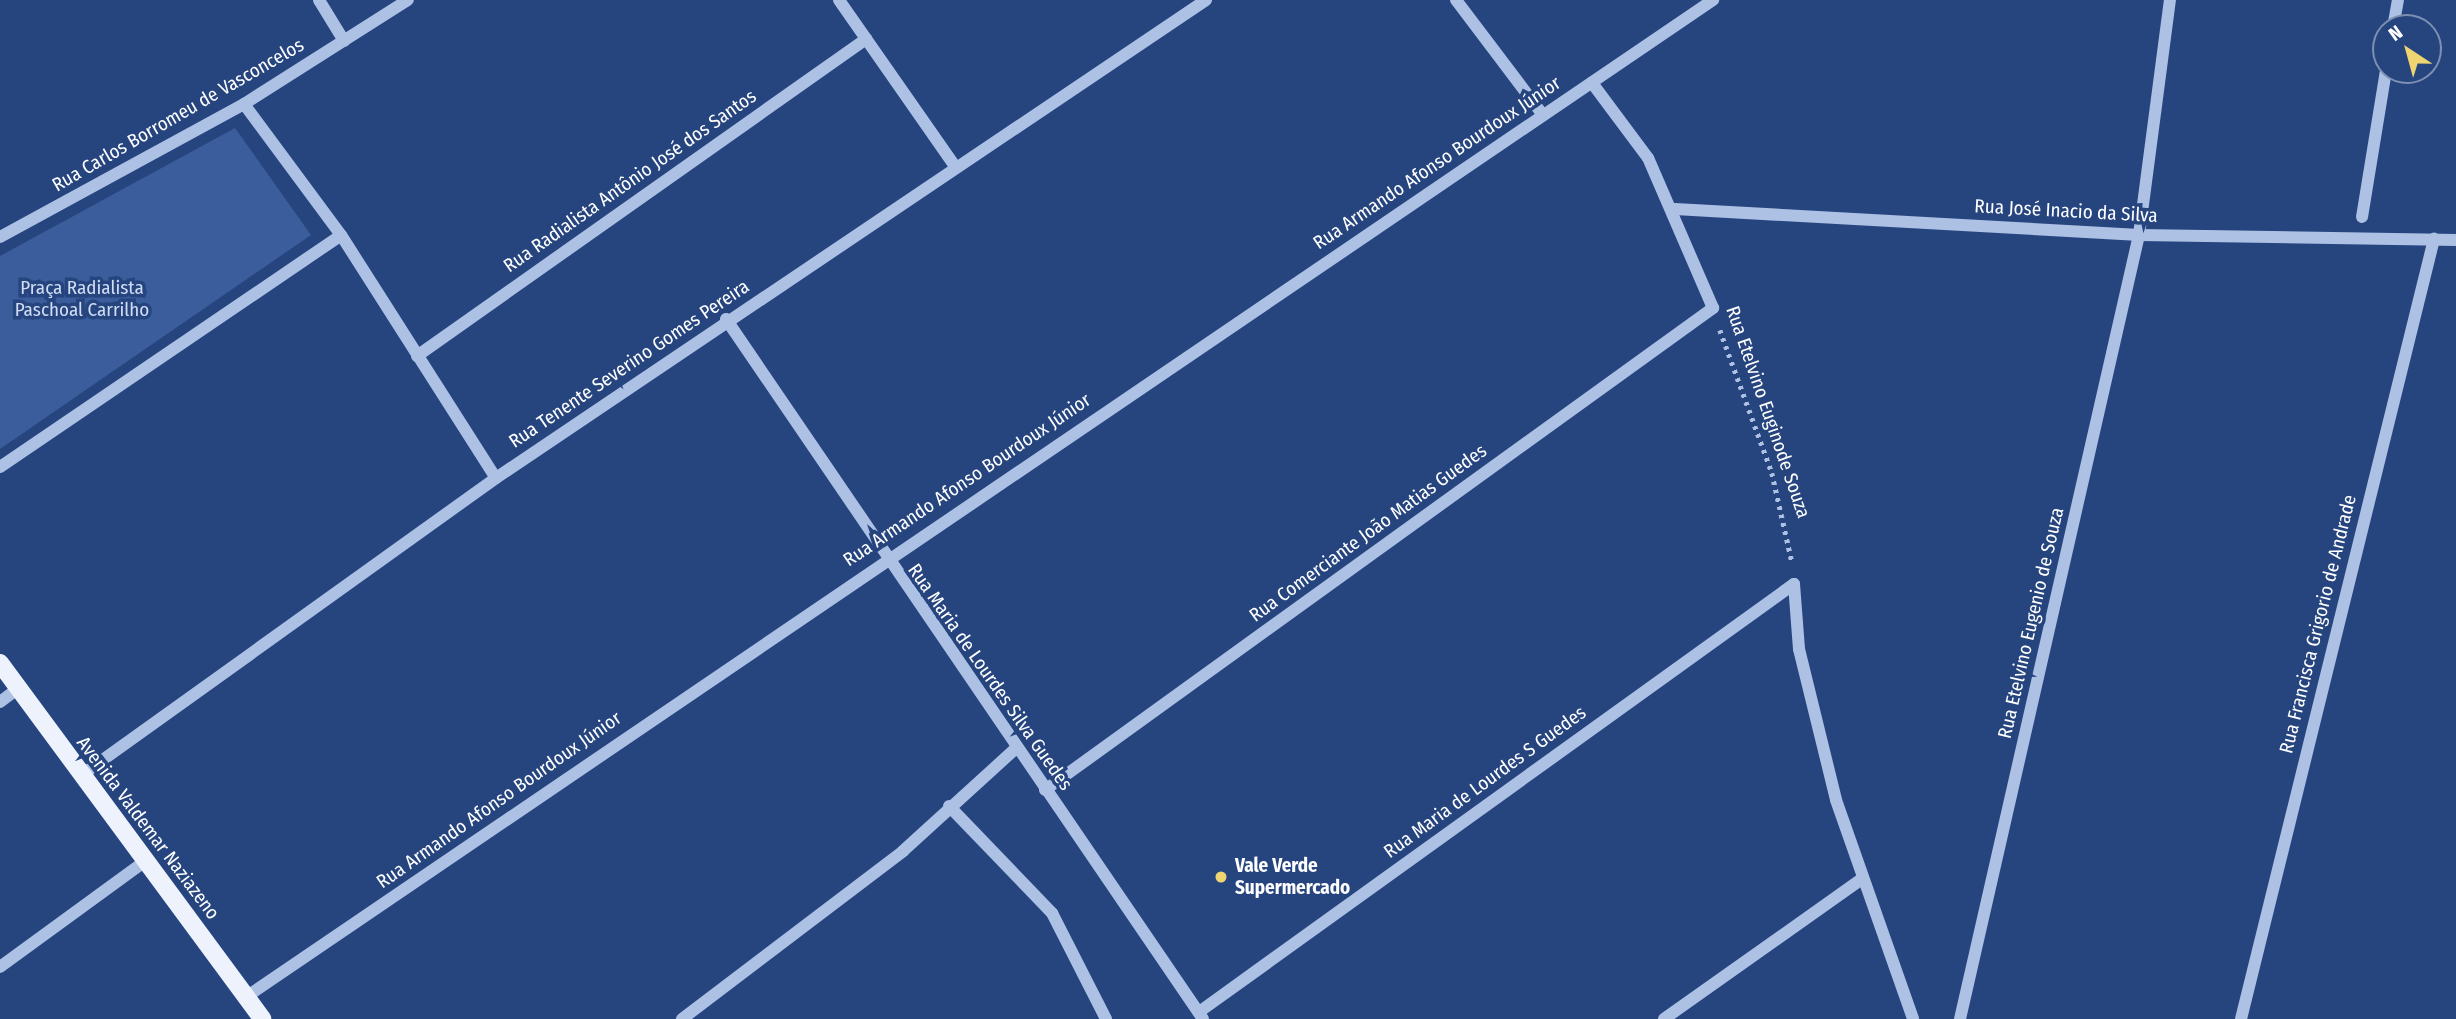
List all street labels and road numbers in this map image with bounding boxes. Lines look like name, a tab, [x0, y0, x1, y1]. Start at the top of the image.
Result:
street label: Rua Carlos Borromeu de Vasconcelos	[48, 33, 308, 197]
street label: Rua Armando Afonso Bourdoux Júnior	[1309, 72, 1565, 254]
street label: Rua Radialista Antônio José dos Santos	[499, 85, 761, 277]
street label: Rua José Inacio da Silva	[1974, 195, 2158, 227]
street label: Rua Tenente Severino Gomes Pereira	[505, 275, 753, 453]
street label: Rua Etelvino Euginode Souza	[1721, 303, 1815, 521]
street label: Rua Armando Afonso Bourdoux Júnior	[839, 389, 1095, 571]
street label: Rua Comerciante João Matias Guedes	[1245, 439, 1491, 627]
street label: Rua Francisca Grigorio de Andrade	[2275, 492, 2361, 756]
street label: Rua Etelvino Eugenio de Souza	[1993, 505, 2069, 741]
street label: Rua Maria de Lourdes Silva Guedes	[903, 559, 1077, 795]
street label: Rua Maria de Lourdes S Guedes	[1380, 701, 1590, 863]
street label: Rua Armando Afonso Bourdoux Júnior	[372, 707, 626, 893]
street label: Avenida Valdemar Naziazeno	[72, 732, 224, 924]

